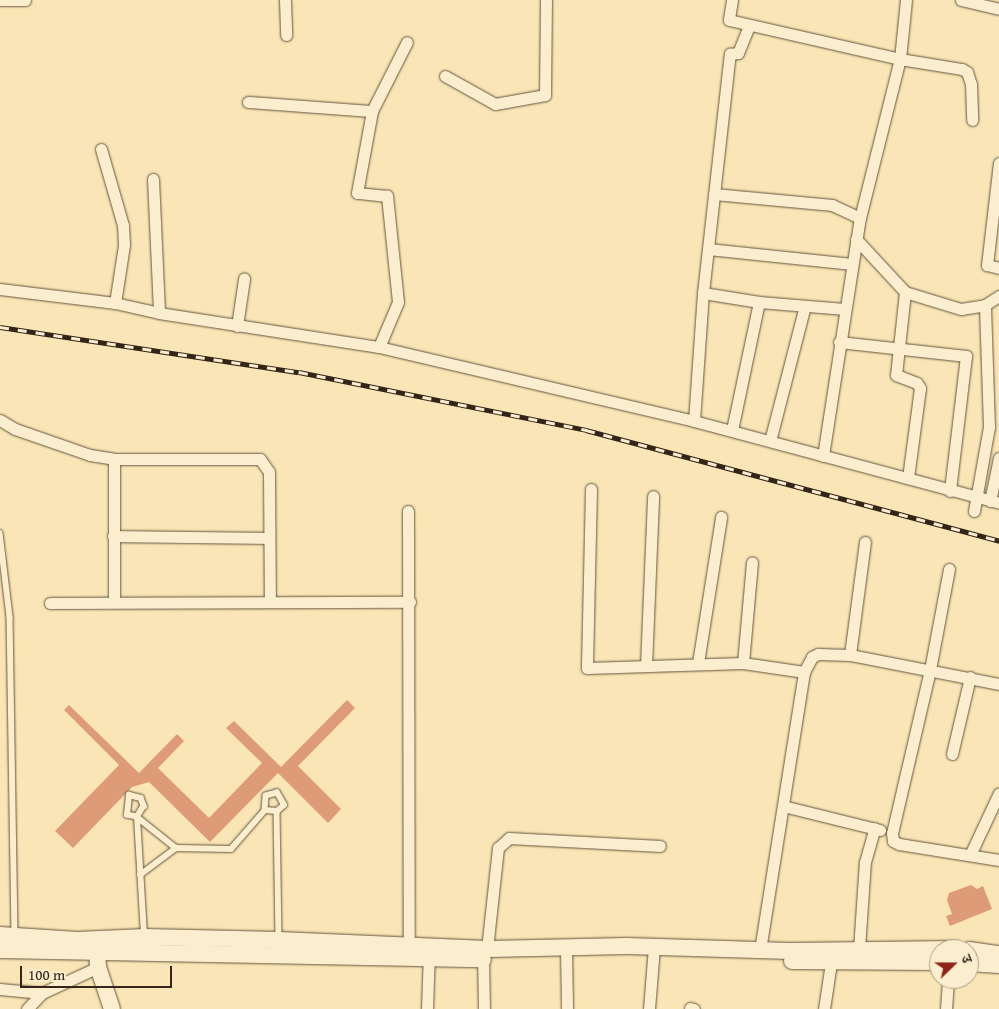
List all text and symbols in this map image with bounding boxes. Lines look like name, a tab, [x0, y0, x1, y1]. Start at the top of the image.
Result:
north arrow	[929, 939, 979, 989]
text: उ	[956, 952, 978, 966]
scale bar	[22, 956, 175, 988]
text: 100 m	[28, 964, 65, 985]

